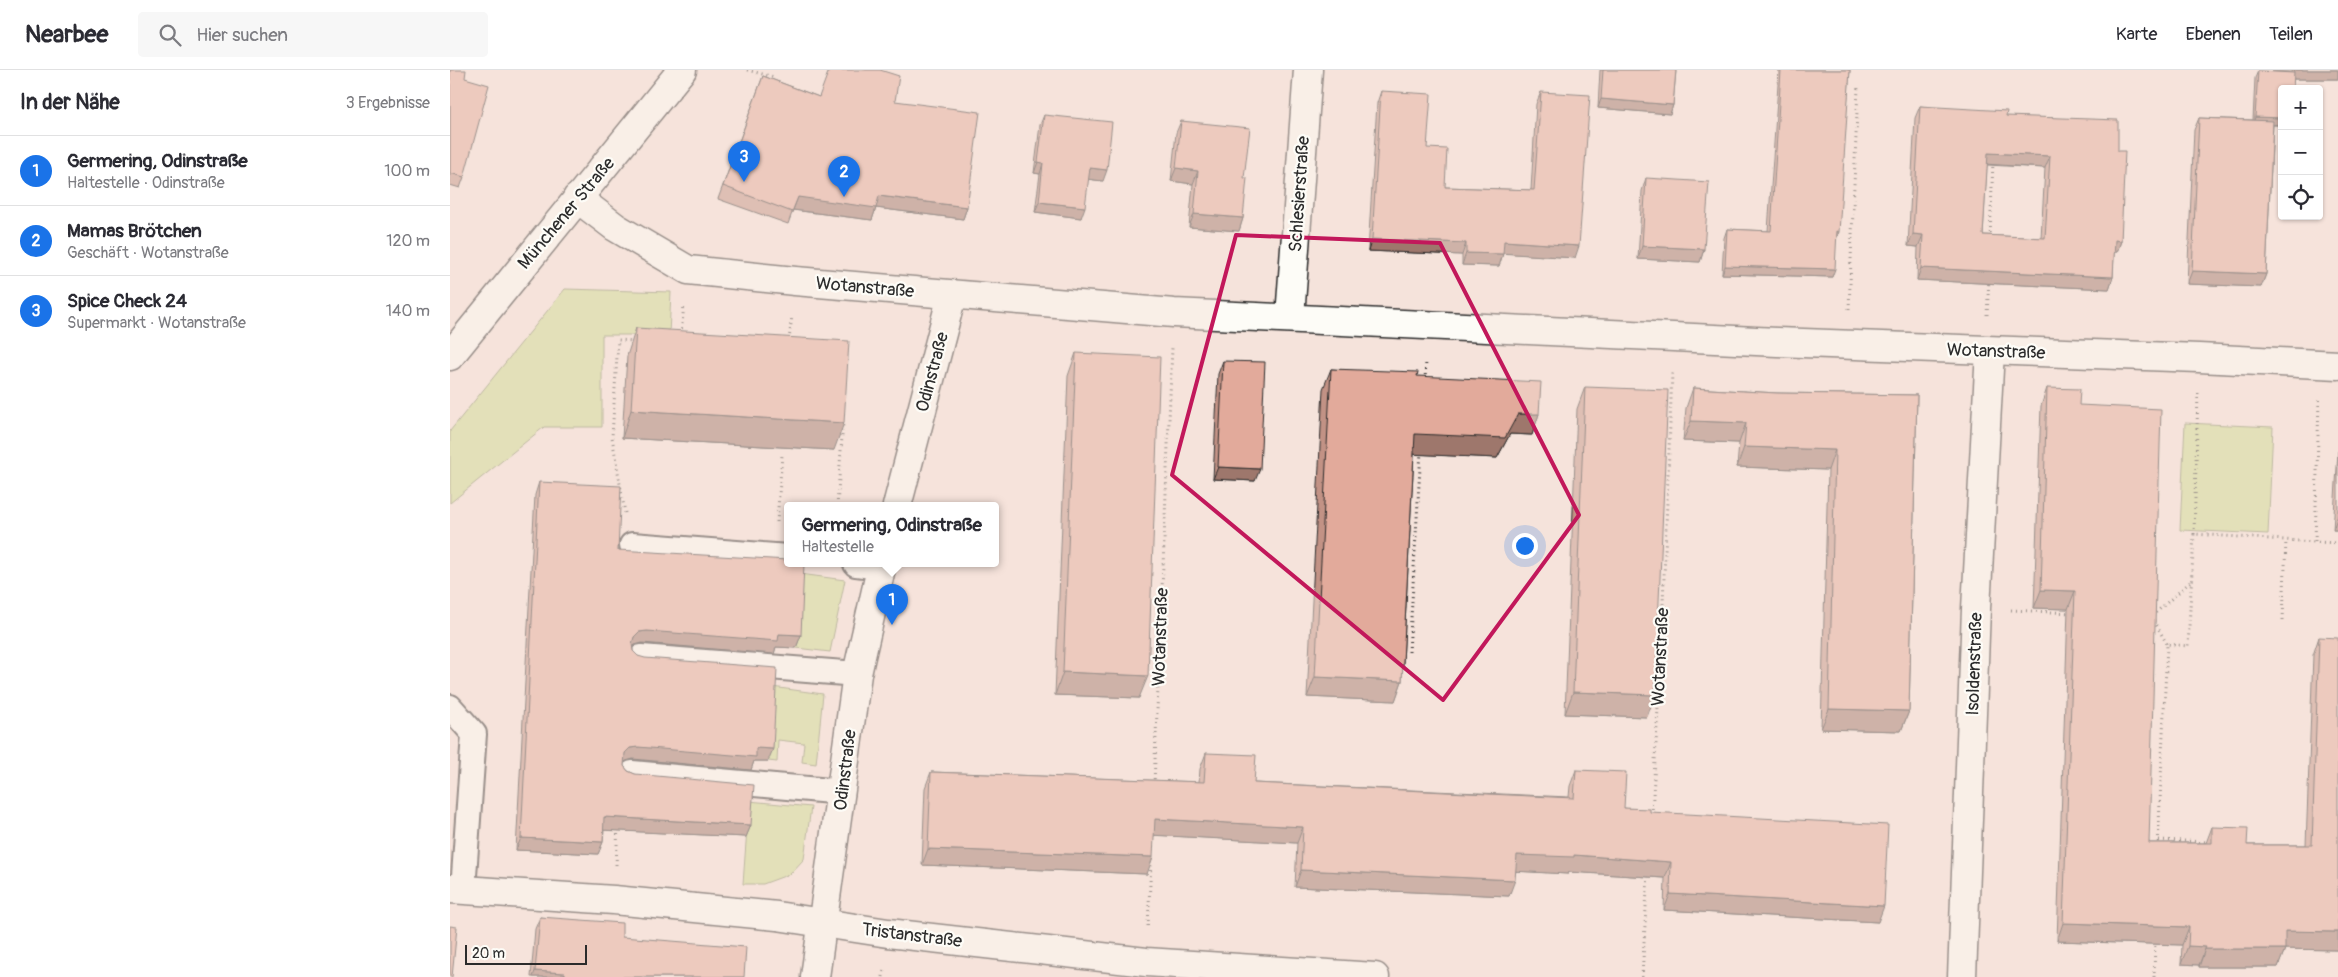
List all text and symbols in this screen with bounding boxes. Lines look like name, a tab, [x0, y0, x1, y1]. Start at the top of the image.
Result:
search box	[138, 12, 488, 57]
text: Nearbee	[25, 20, 108, 49]
icon: search	[156, 21, 184, 49]
text: Hier suchen	[196, 23, 288, 47]
text: Karte	[2116, 23, 2157, 46]
text: Ebenen	[2185, 23, 2241, 46]
text: Teilen	[2269, 23, 2313, 46]
map controls	[2278, 85, 2323, 220]
button: +	[2278, 85, 2323, 130]
text: In der Nähe	[20, 89, 120, 116]
text: 3 Ergebnisse	[346, 93, 430, 113]
button: −	[2278, 130, 2323, 175]
street label: Schlesierstraße	[1284, 135, 1315, 253]
pin: 3	[728, 141, 760, 182]
text: Germering, Odinstraße	[67, 149, 248, 173]
street label: Münchener Straße	[513, 153, 620, 274]
pin: 2	[828, 156, 860, 197]
text: 1	[33, 161, 39, 181]
text: 100 m	[384, 161, 430, 181]
text: Haltestelle · Odinstraße	[67, 173, 225, 193]
button: locate	[2278, 175, 2323, 220]
text: Mamas Brötchen	[67, 219, 202, 243]
text: 2	[32, 231, 40, 251]
text: 120 m	[386, 231, 430, 251]
text: Geschäft · Wotanstraße	[67, 243, 229, 263]
street label: Wotanstraße	[815, 272, 915, 303]
text: Spice Check 24	[67, 289, 187, 313]
text: 3	[32, 301, 40, 321]
text: 140 m	[386, 301, 430, 321]
text: Supermarkt · Wotanstraße	[67, 313, 246, 333]
street label: Odinstraße	[911, 329, 954, 415]
street label: Wotanstraße	[1946, 338, 2046, 365]
popup	[784, 502, 999, 567]
text: Germering, Odinstraße	[801, 513, 982, 537]
your location	[1512, 533, 1538, 559]
text: Haltestelle	[801, 537, 874, 557]
pin: 1	[876, 584, 908, 625]
street label: Wotanstraße	[1147, 587, 1174, 687]
street label: Wotanstraße	[1646, 607, 1675, 707]
street label: Isoldenstraße	[1961, 612, 1988, 716]
street label: Odinstraße	[829, 728, 862, 812]
street label: Tristanstraße	[860, 918, 963, 953]
scale bar	[465, 942, 588, 965]
text: 20 m	[472, 945, 505, 962]

